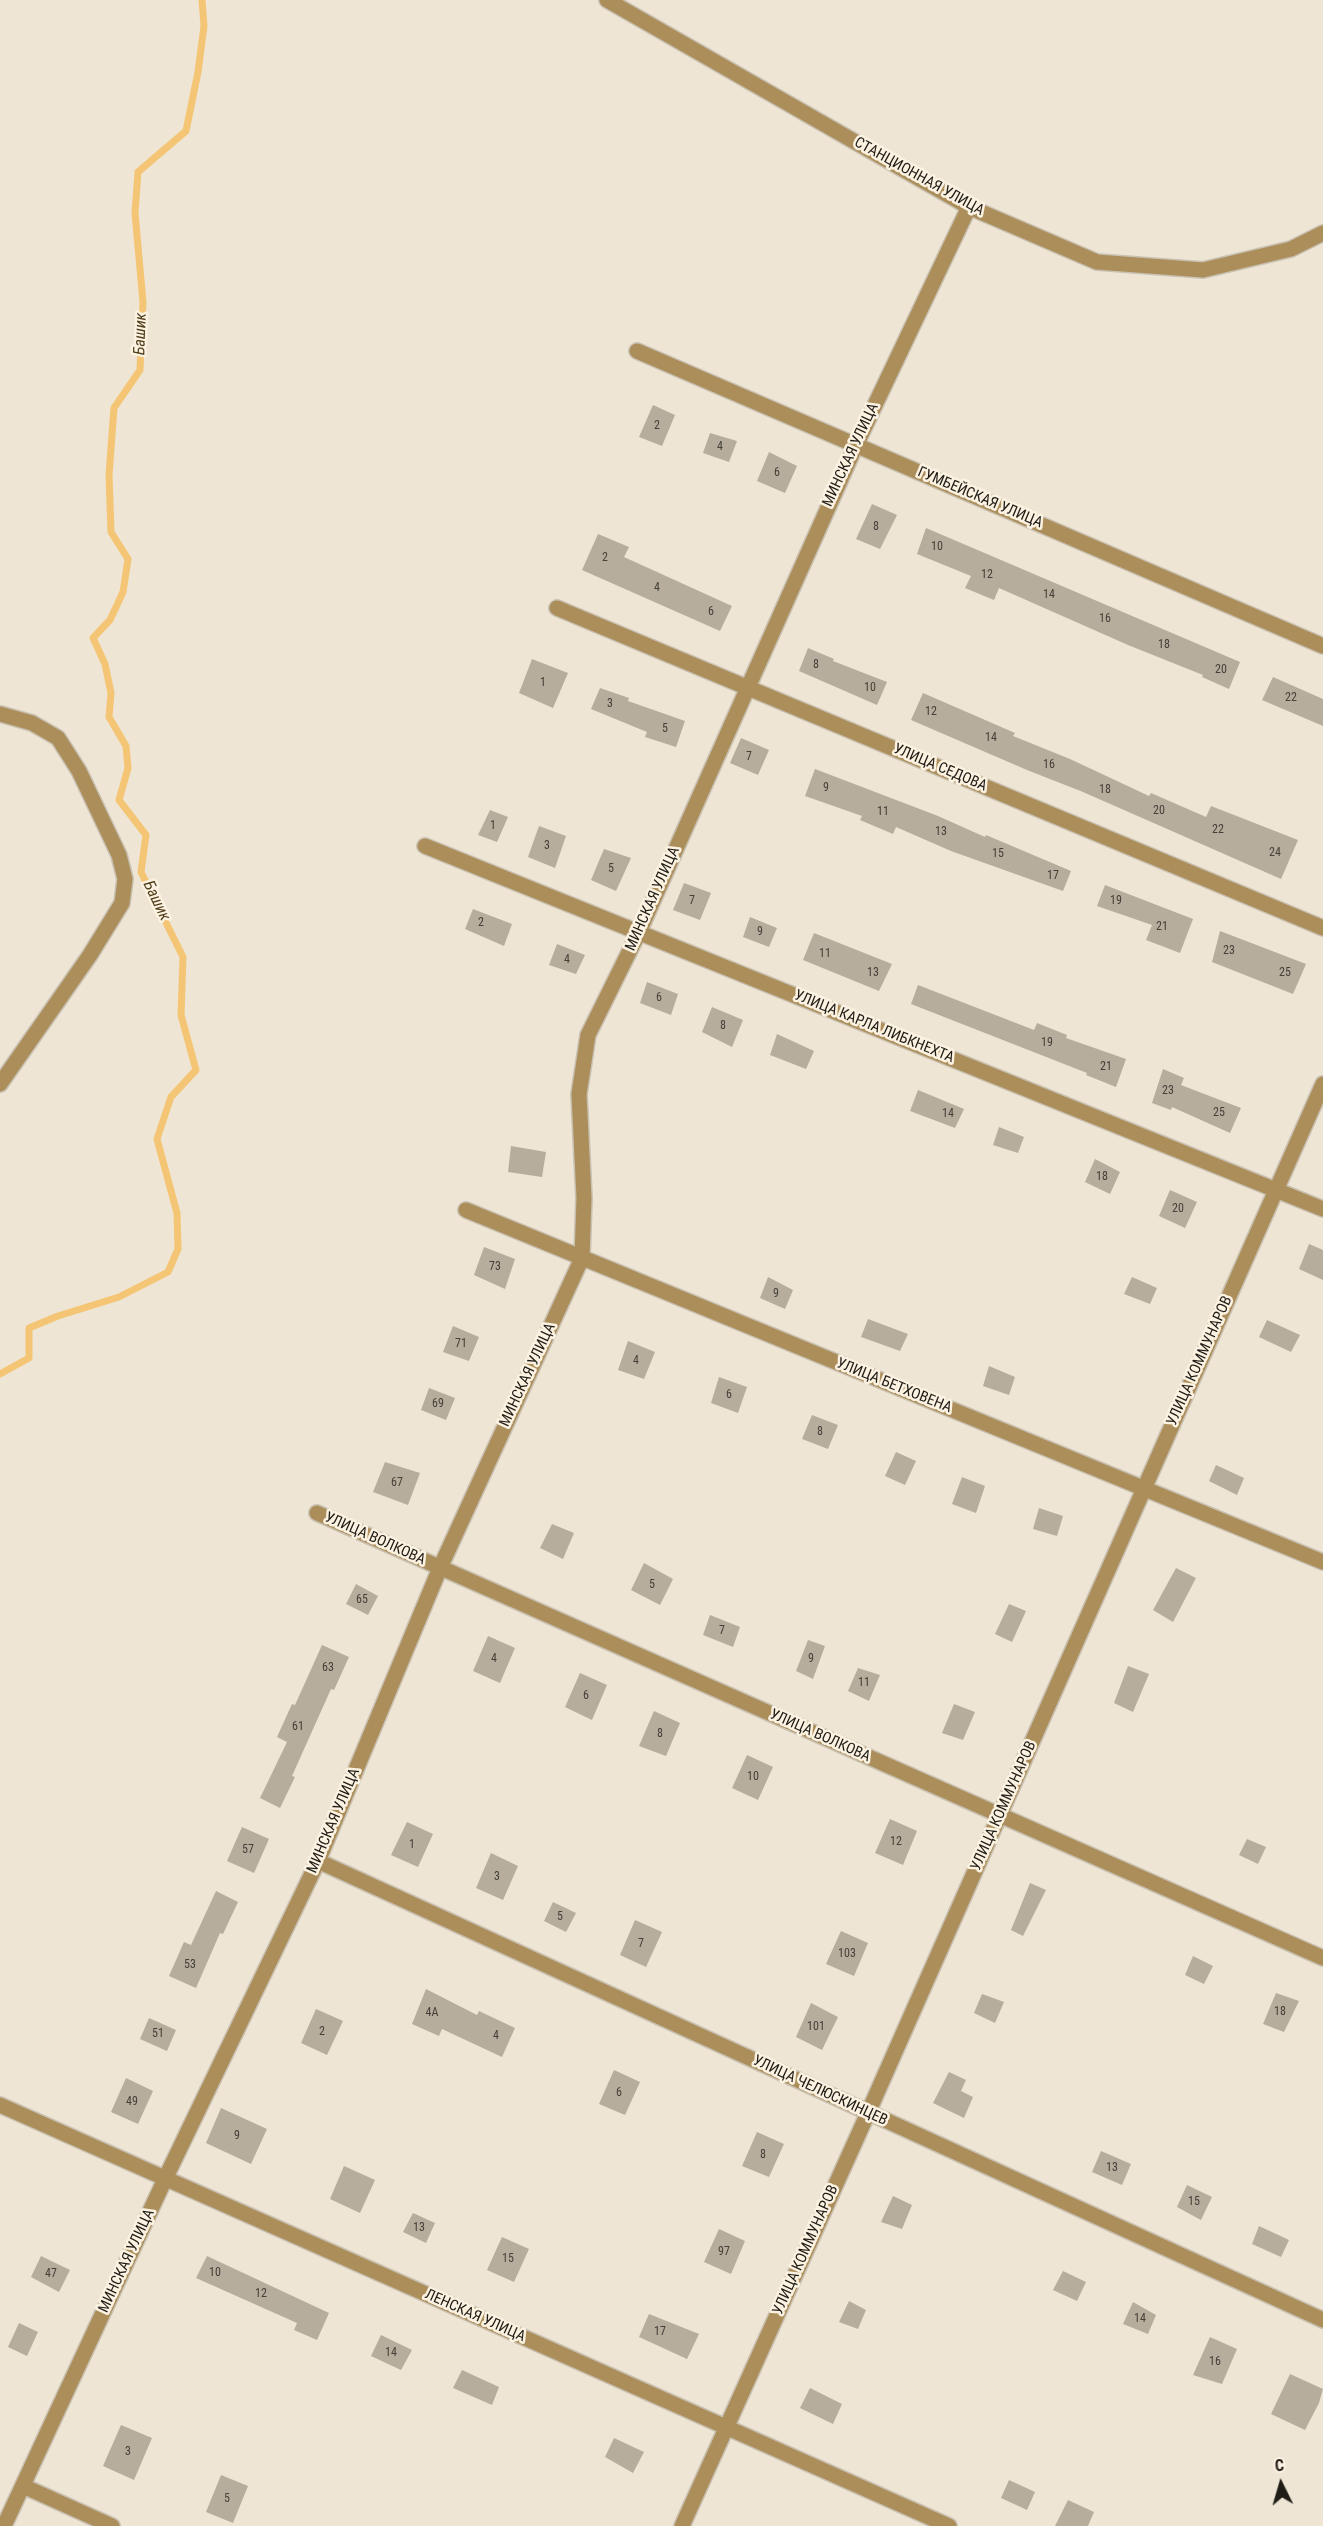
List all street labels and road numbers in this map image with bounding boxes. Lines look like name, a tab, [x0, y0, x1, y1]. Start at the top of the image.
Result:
street label: СТАНЦИОННАЯ УЛИЦА	[851, 134, 987, 220]
street label: МИНСКАЯ УЛИЦА	[819, 400, 883, 510]
street label: ГУМБЕЙСКАЯ УЛИЦА	[915, 464, 1045, 532]
street label: УЛИЦА СЕДОВА	[891, 740, 989, 796]
street label: МИНСКАЯ УЛИЦА	[622, 844, 684, 954]
street label: УЛИЦА КАРЛА ЛИБКНЕХТА	[791, 987, 957, 1067]
street label: УЛИЦА КОММУНАРОВ	[1163, 1293, 1237, 1429]
street label: МИНСКАЯ УЛИЦА	[496, 1320, 560, 1430]
street label: УЛИЦА БЕТХОВЕНА	[834, 1355, 954, 1417]
street label: УЛИЦА ВОЛКОВА	[322, 1509, 428, 1569]
street label: УЛИЦА ВОЛКОВА	[767, 1706, 873, 1766]
street label: УЛИЦА КОММУНАРОВ	[967, 1738, 1041, 1874]
street label: МИНСКАЯ УЛИЦА	[304, 1766, 364, 1876]
street label: УЛИЦА ЧЕЛЮСКИНЦЕВ	[750, 2052, 890, 2130]
street label: УЛИЦА КОММУНАРОВ	[769, 2182, 843, 2318]
street label: МИНСКАЯ УЛИЦА	[95, 2206, 159, 2316]
street label: ЛЕНСКАЯ УЛИЦА	[422, 2286, 528, 2346]

